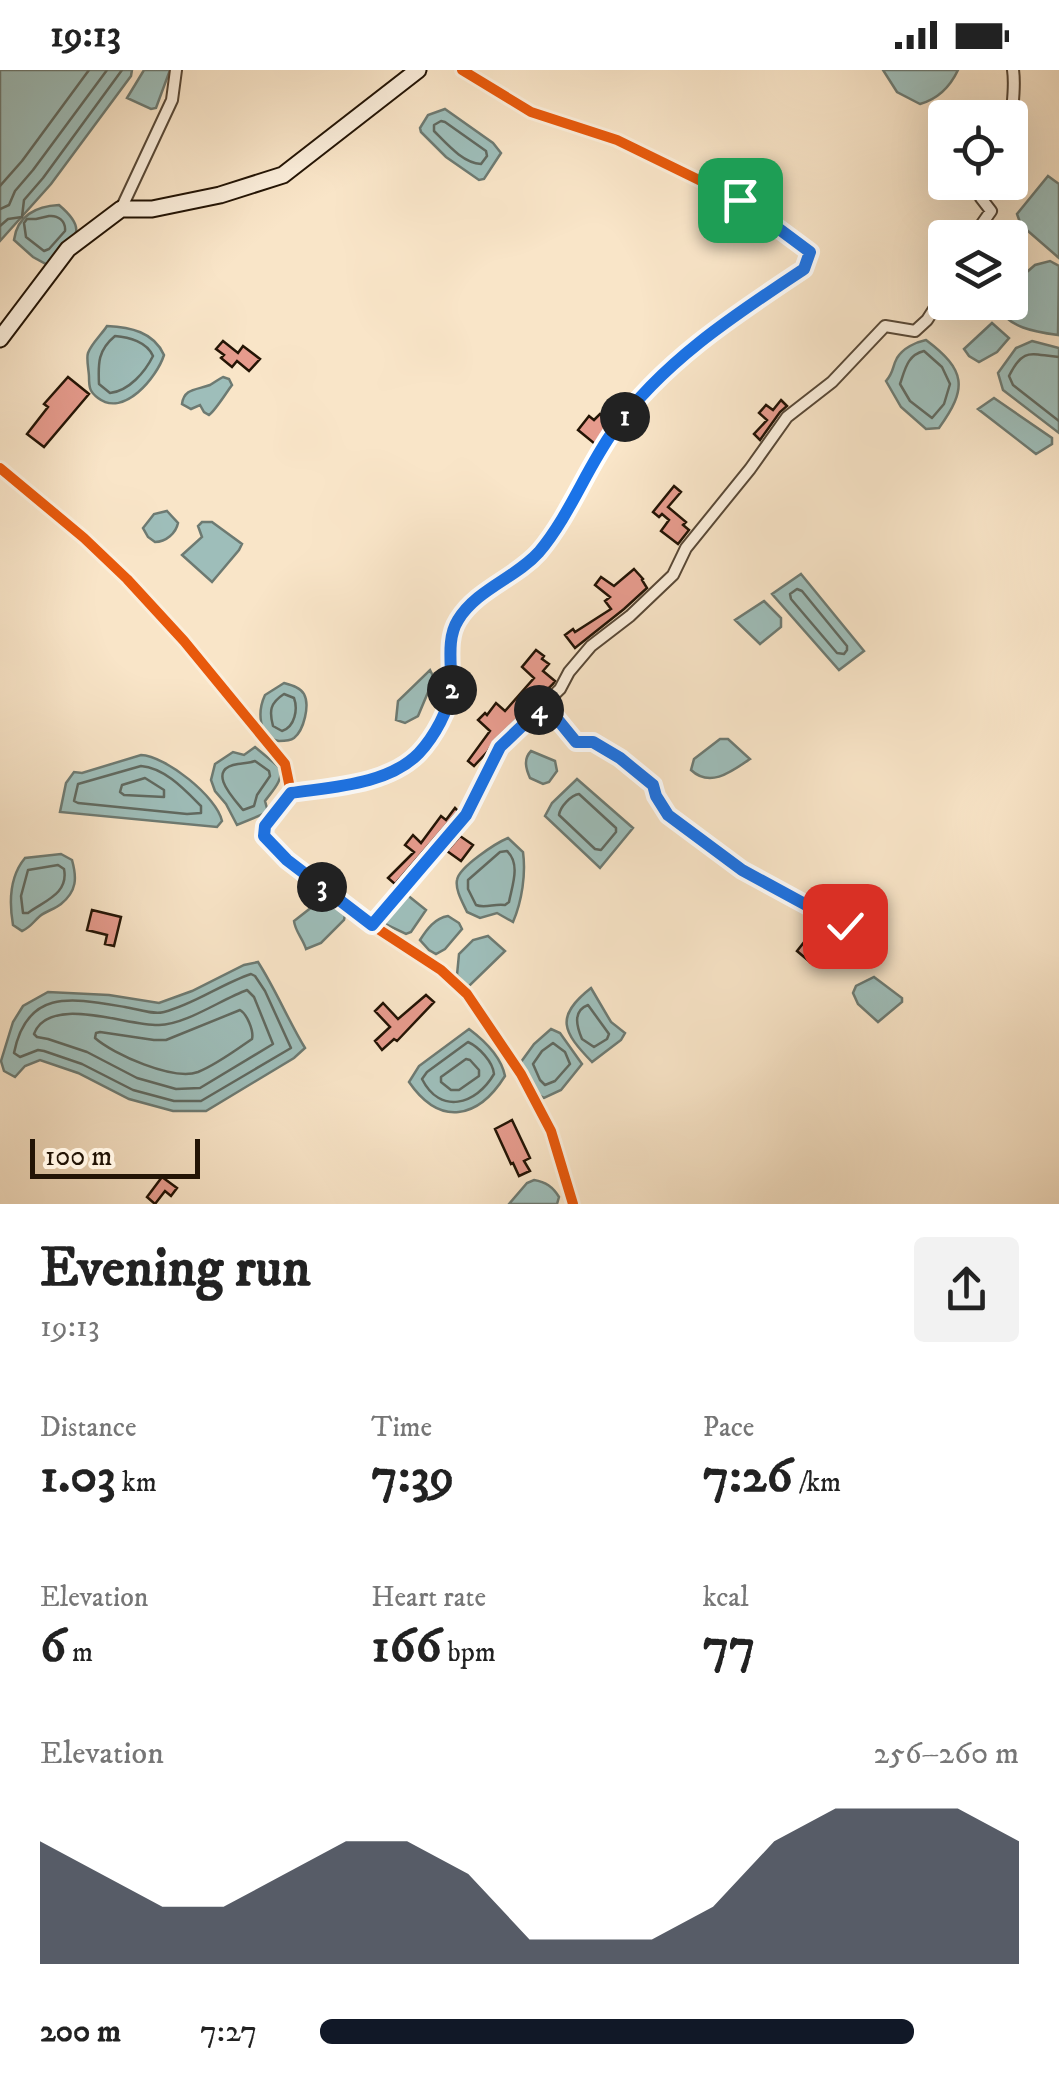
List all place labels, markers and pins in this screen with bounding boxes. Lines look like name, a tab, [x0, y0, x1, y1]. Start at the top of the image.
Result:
pin	[698, 158, 783, 243]
pin: 1	[600, 392, 650, 442]
pin: 2	[427, 665, 477, 715]
pin: 4	[514, 685, 564, 735]
pin: 3	[297, 862, 347, 912]
pin	[803, 884, 888, 969]

